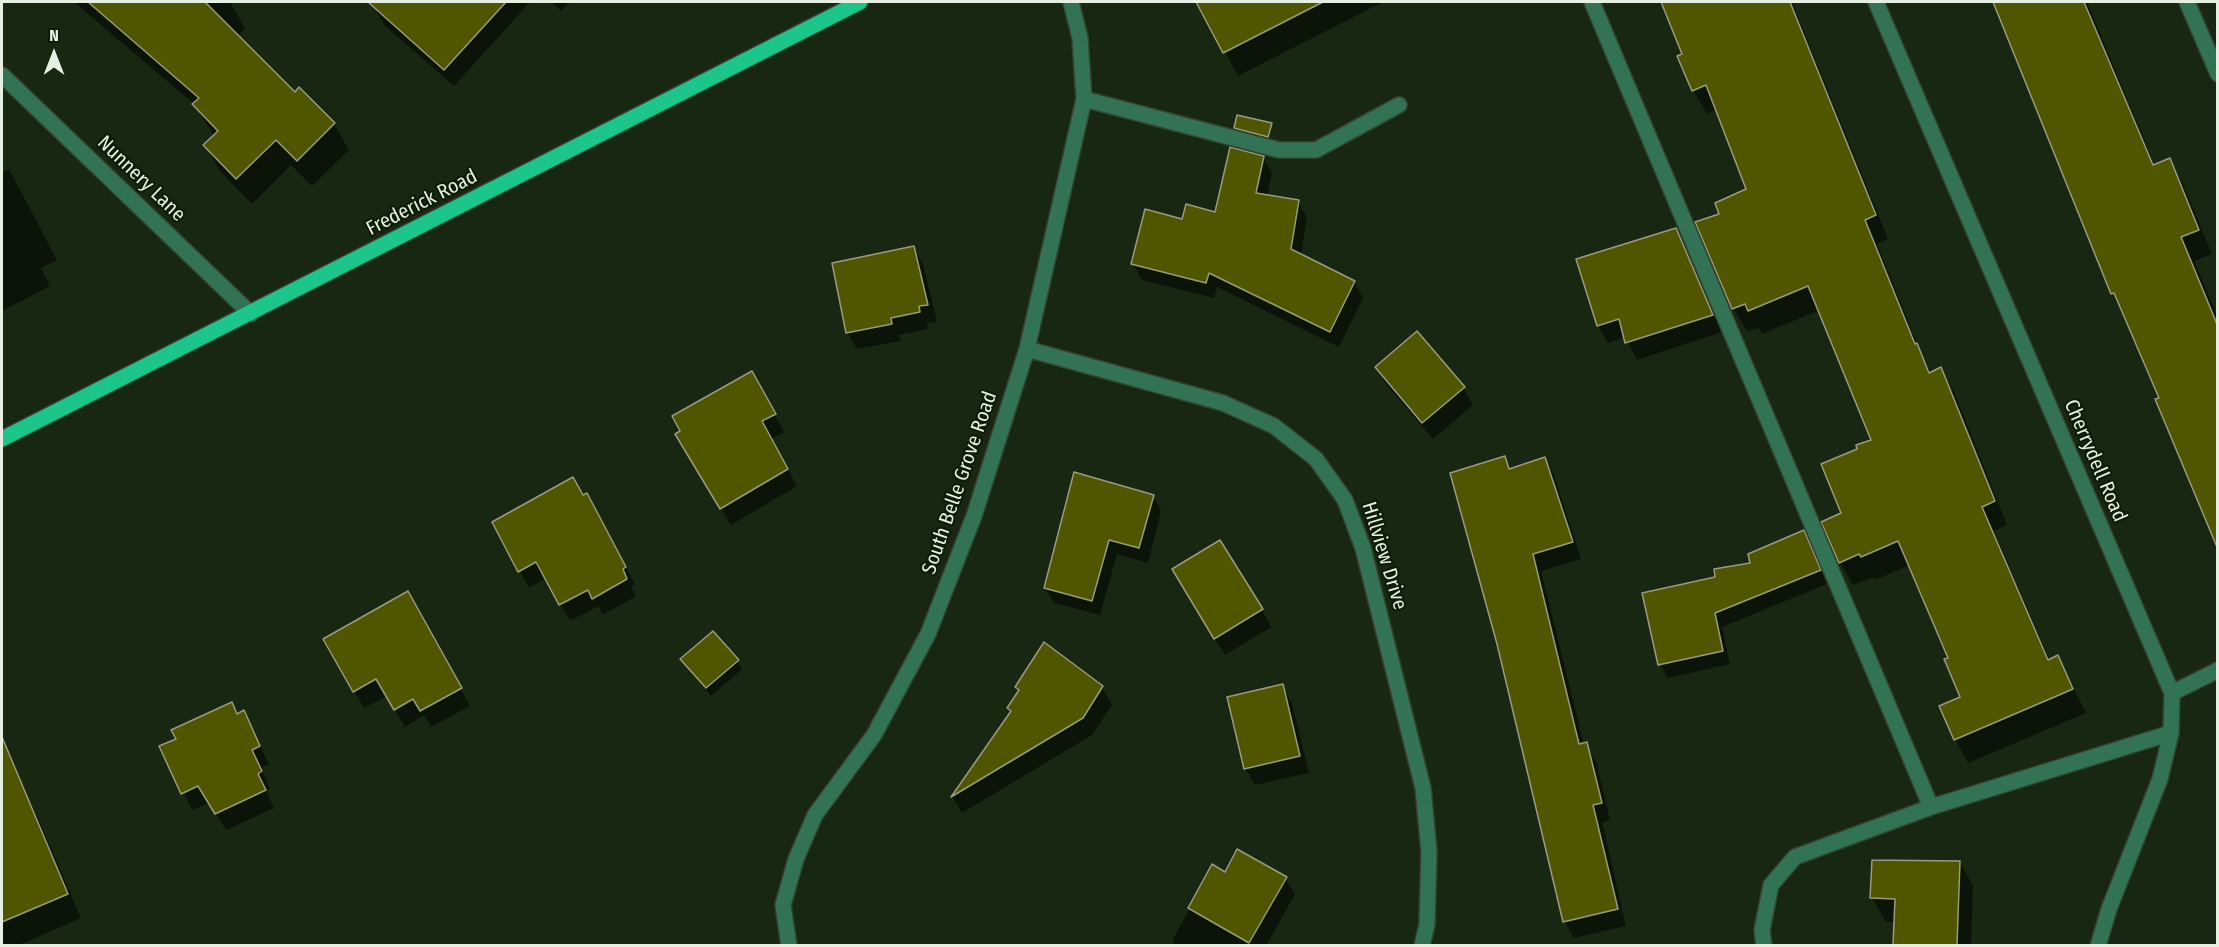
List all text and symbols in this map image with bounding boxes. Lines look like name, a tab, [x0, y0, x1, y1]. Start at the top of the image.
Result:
north arrow	[24, 24, 84, 84]
text: N	[49, 26, 59, 45]
street label: Nunnery Lane	[92, 131, 190, 227]
street label: Frederick Road	[363, 165, 481, 241]
street label: South Belle Grove Road	[917, 388, 1003, 578]
street label: Cherrydell Road	[2058, 396, 2132, 526]
street label: Hillview Drive	[1356, 499, 1412, 613]

